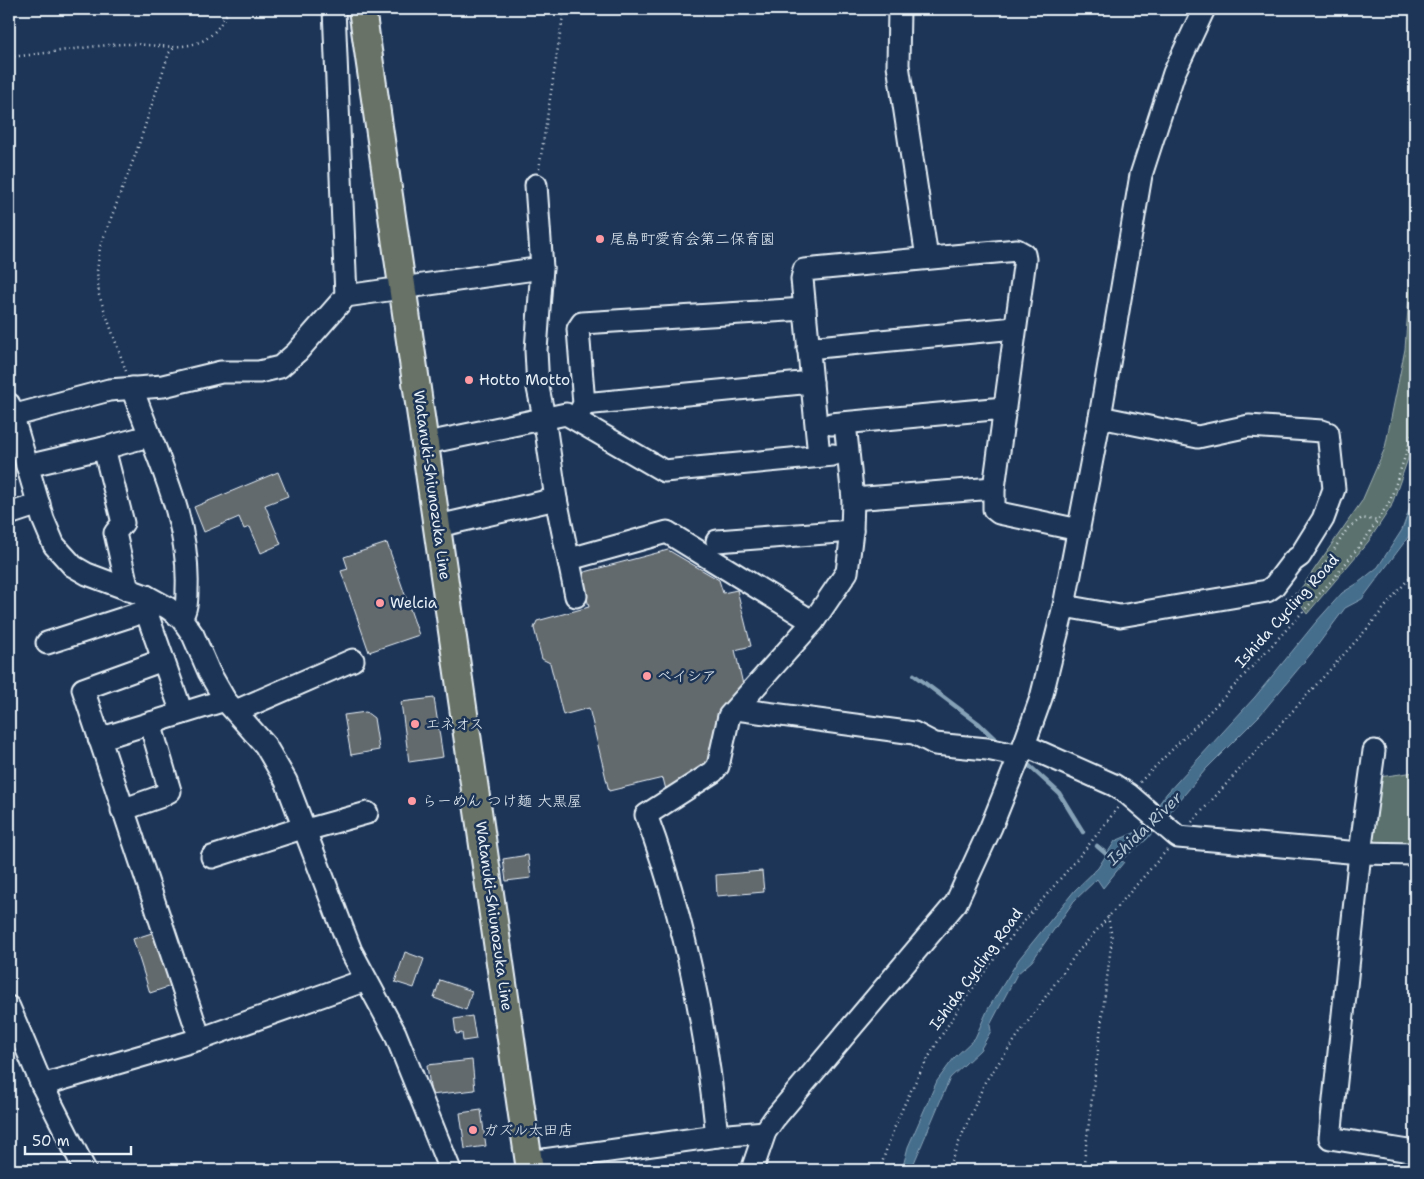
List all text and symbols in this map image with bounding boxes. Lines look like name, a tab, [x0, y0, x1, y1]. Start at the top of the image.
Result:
place label: 尾島町愛育会第二保育園	[610, 229, 775, 249]
marker: 尾島町愛育会第二保育園	[594, 233, 606, 245]
place label: Hotto Motto	[479, 370, 570, 390]
marker: Hotto Motto	[463, 374, 475, 386]
street label: Watanuki-Shiunozuka Line	[409, 389, 455, 581]
street label: Ishida Cycling Road	[1231, 550, 1344, 672]
place label: Welcia	[390, 593, 438, 613]
marker: Welcia	[374, 597, 386, 609]
place label: ベイシア	[657, 666, 717, 686]
marker: ベイシア	[641, 670, 653, 682]
place label: エネオス	[425, 714, 484, 734]
marker: エネオス	[409, 718, 421, 730]
water label: Ishida River	[1102, 787, 1187, 870]
place label: らーめん つけ麺 大黒屋	[422, 791, 582, 811]
marker: らーめん つけ麺 大黒屋	[406, 795, 418, 807]
street label: Watanuki-Shiunozuka Line	[471, 820, 517, 1012]
street label: Ishida Cycling Road	[925, 904, 1027, 1034]
place label: ガズル太田店	[483, 1120, 573, 1140]
scale bar	[25, 1124, 131, 1156]
marker: ガズル太田店	[467, 1124, 479, 1136]
text: 50 m	[32, 1131, 70, 1151]

